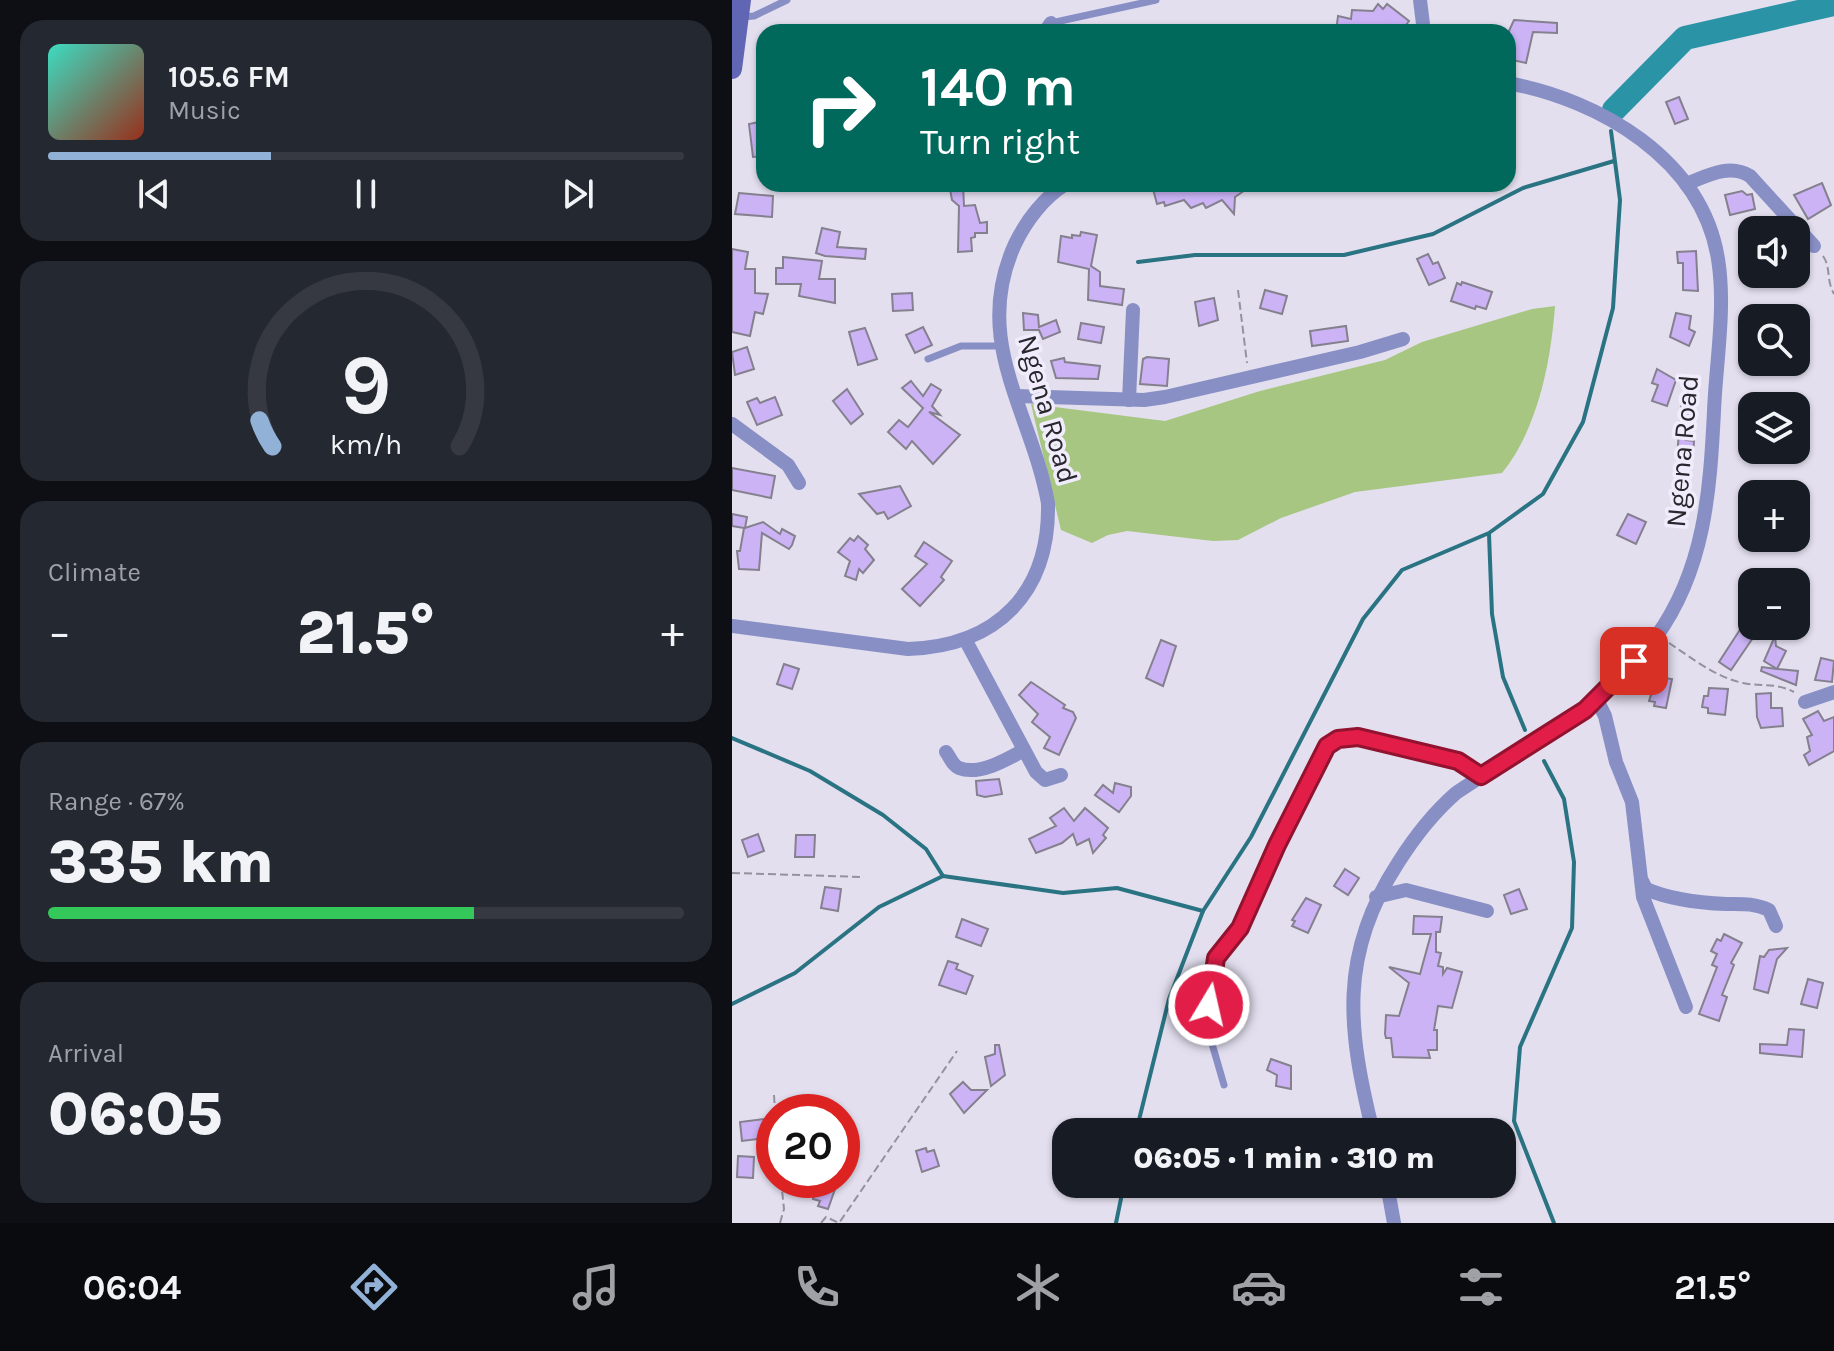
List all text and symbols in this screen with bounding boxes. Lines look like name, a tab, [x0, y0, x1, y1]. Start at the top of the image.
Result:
text: 140 m	[920, 54, 1076, 119]
icon: right	[788, 56, 892, 160]
text: 105.6 FM	[168, 59, 290, 95]
text: Music	[168, 95, 241, 126]
text: Turn right	[920, 121, 1080, 163]
icon: previous	[132, 172, 176, 216]
icon: pause	[344, 172, 388, 216]
icon: next	[556, 172, 600, 216]
map controls	[1738, 216, 1810, 640]
button: sound	[1738, 216, 1810, 288]
button: search	[1738, 304, 1810, 376]
street label: Ngena Road	[1011, 331, 1085, 487]
text: 9	[341, 336, 391, 433]
street label: Ngena Road	[1659, 373, 1705, 529]
button: layers	[1738, 392, 1810, 464]
text: km/h	[330, 428, 402, 461]
button: +	[1738, 480, 1810, 552]
text: Climate	[48, 557, 141, 588]
button: −	[1738, 568, 1810, 640]
text: 21.5°	[297, 598, 435, 668]
text: −	[48, 607, 71, 658]
text: +	[661, 607, 684, 658]
pin	[1600, 627, 1668, 695]
icon: arrive	[1612, 639, 1656, 683]
text: Range · 67%	[48, 786, 185, 817]
text: 335 km	[48, 827, 274, 897]
position arrow	[1167, 963, 1251, 1047]
text: Arrival	[48, 1038, 124, 1069]
text: 06:05	[48, 1079, 222, 1149]
speed limit sign: 20	[756, 1094, 860, 1198]
text: 06:05 · 1 min · 310 m	[1133, 1140, 1435, 1176]
icon: directions	[346, 1259, 402, 1315]
icon: music	[568, 1259, 624, 1315]
icon: phone	[789, 1259, 845, 1315]
icon: climate	[1010, 1259, 1066, 1315]
icon: car	[1231, 1259, 1287, 1315]
icon: filters	[1453, 1259, 1509, 1315]
text: 06:04	[83, 1266, 181, 1308]
text: 21.5°	[1674, 1266, 1751, 1308]

